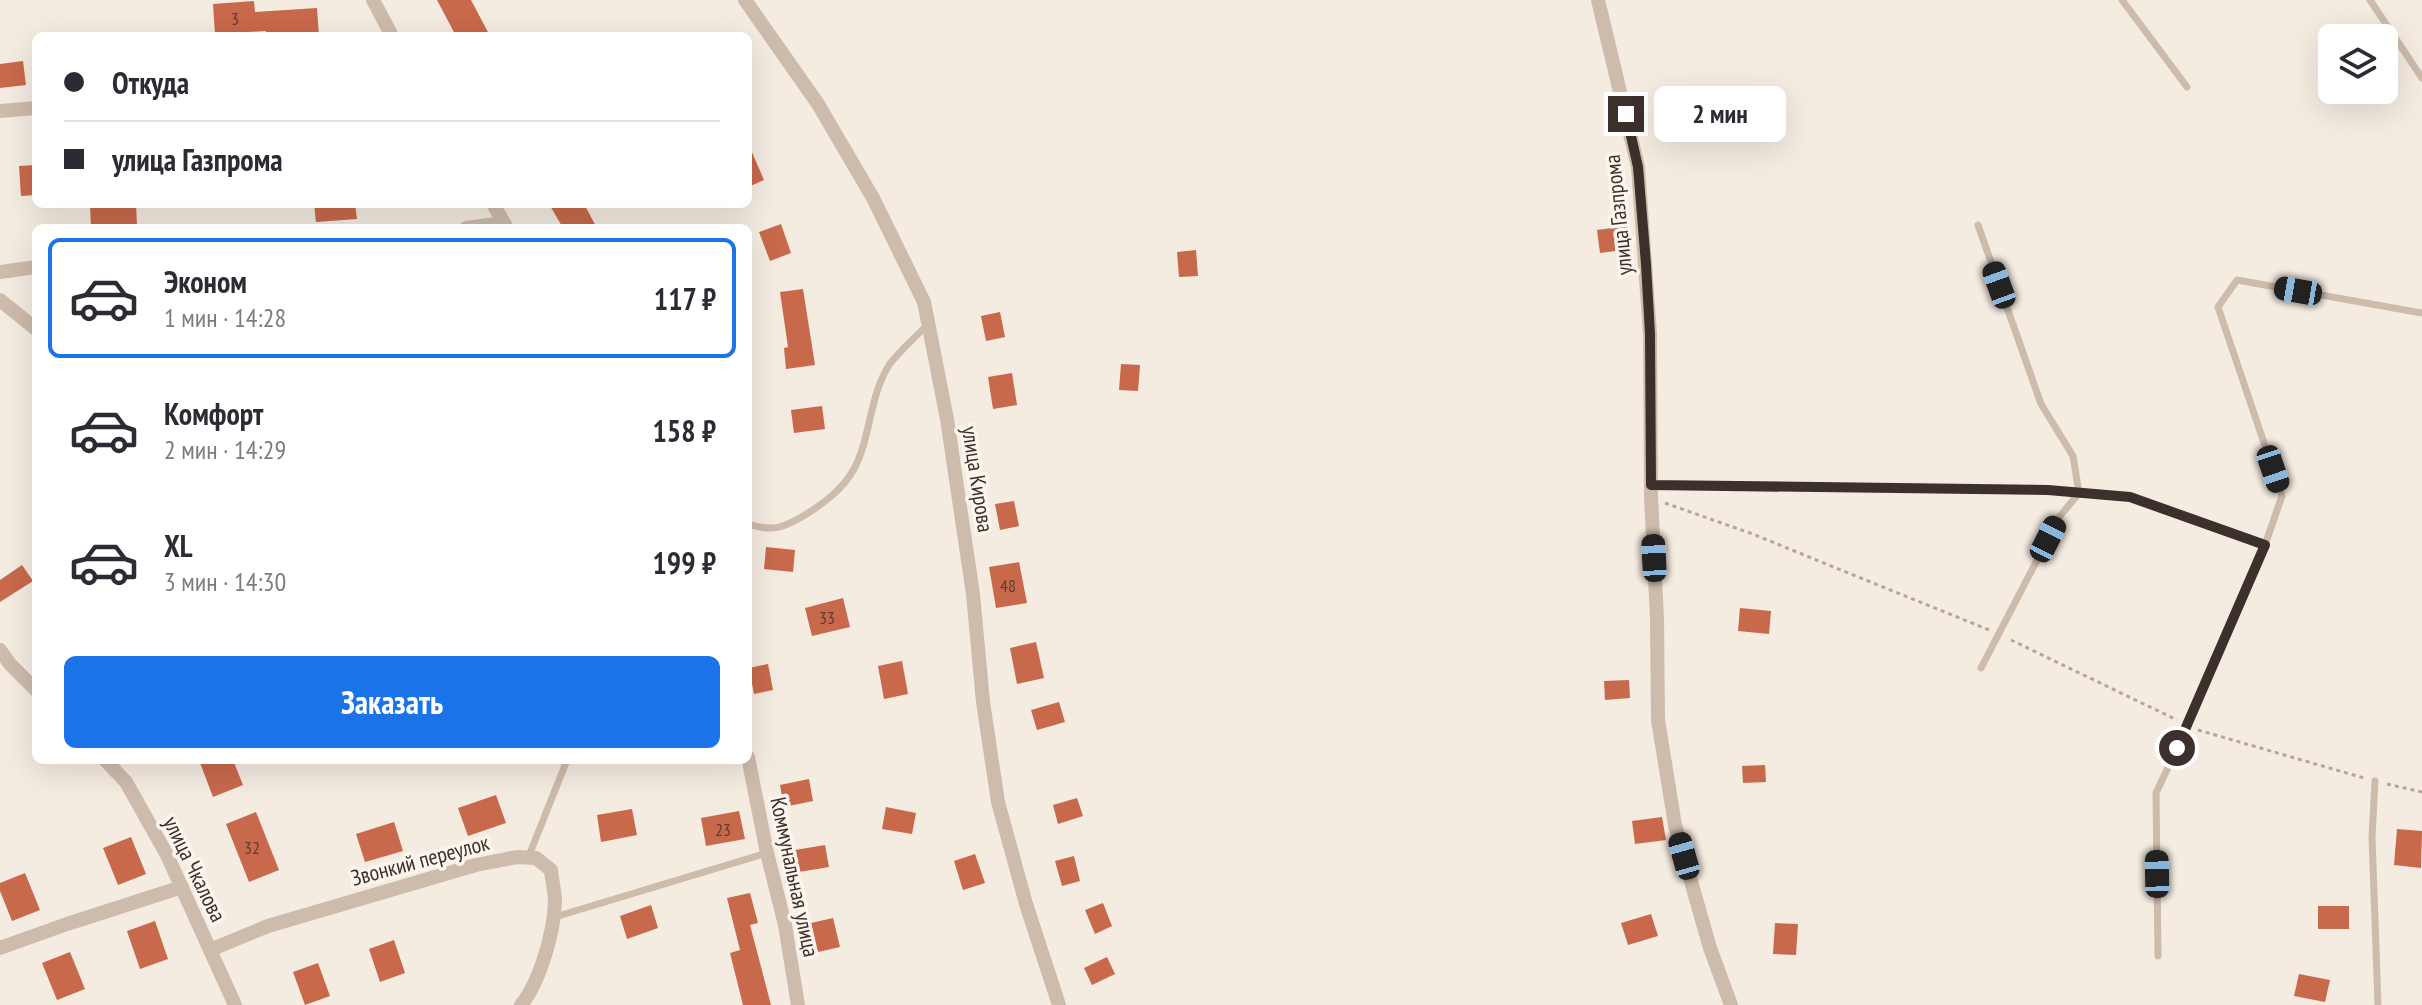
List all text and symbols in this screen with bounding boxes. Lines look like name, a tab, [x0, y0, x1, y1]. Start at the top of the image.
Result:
house number: 3	[231, 7, 239, 30]
map controls	[2318, 24, 2398, 104]
button: layers	[2318, 24, 2398, 104]
text: Откуда	[112, 63, 189, 102]
callout: 2 мин	[1654, 86, 1786, 142]
route end	[1608, 96, 1644, 132]
text: 2 мин	[1692, 97, 1748, 130]
text: улица Газпрома	[112, 140, 283, 179]
street label: улица Газпрома	[1598, 153, 1638, 277]
car	[1980, 258, 2018, 312]
icon: car	[68, 262, 140, 334]
text: Эконом	[164, 262, 247, 301]
car	[2272, 275, 2324, 307]
text: 117 ₽	[654, 279, 716, 318]
text: 1 мин · 14:28	[164, 301, 286, 334]
icon: car	[68, 394, 140, 466]
text: Комфорт	[164, 394, 263, 433]
text: 158 ₽	[652, 411, 716, 450]
street label: улица Кирова	[956, 424, 1000, 534]
text: 2 мин · 14:29	[164, 433, 286, 466]
car	[2254, 442, 2292, 496]
car	[2026, 512, 2070, 566]
icon: car	[68, 526, 140, 598]
text: XL	[164, 526, 193, 565]
car	[1641, 533, 1667, 583]
text: 199 ₽	[652, 543, 716, 582]
text: 3 мин · 14:30	[164, 565, 286, 598]
house number: 48	[1000, 574, 1016, 597]
house number: 33	[819, 606, 835, 629]
button: Заказать	[64, 656, 720, 748]
route start	[2159, 730, 2195, 766]
street label: Коммунальная улица	[764, 795, 826, 959]
street label: улица Чкалова	[157, 812, 233, 926]
house number: 23	[715, 818, 731, 841]
street label: Звонкий переулок	[348, 828, 493, 892]
car	[1666, 830, 1702, 882]
house number: 32	[244, 836, 260, 859]
car	[2145, 850, 2169, 898]

